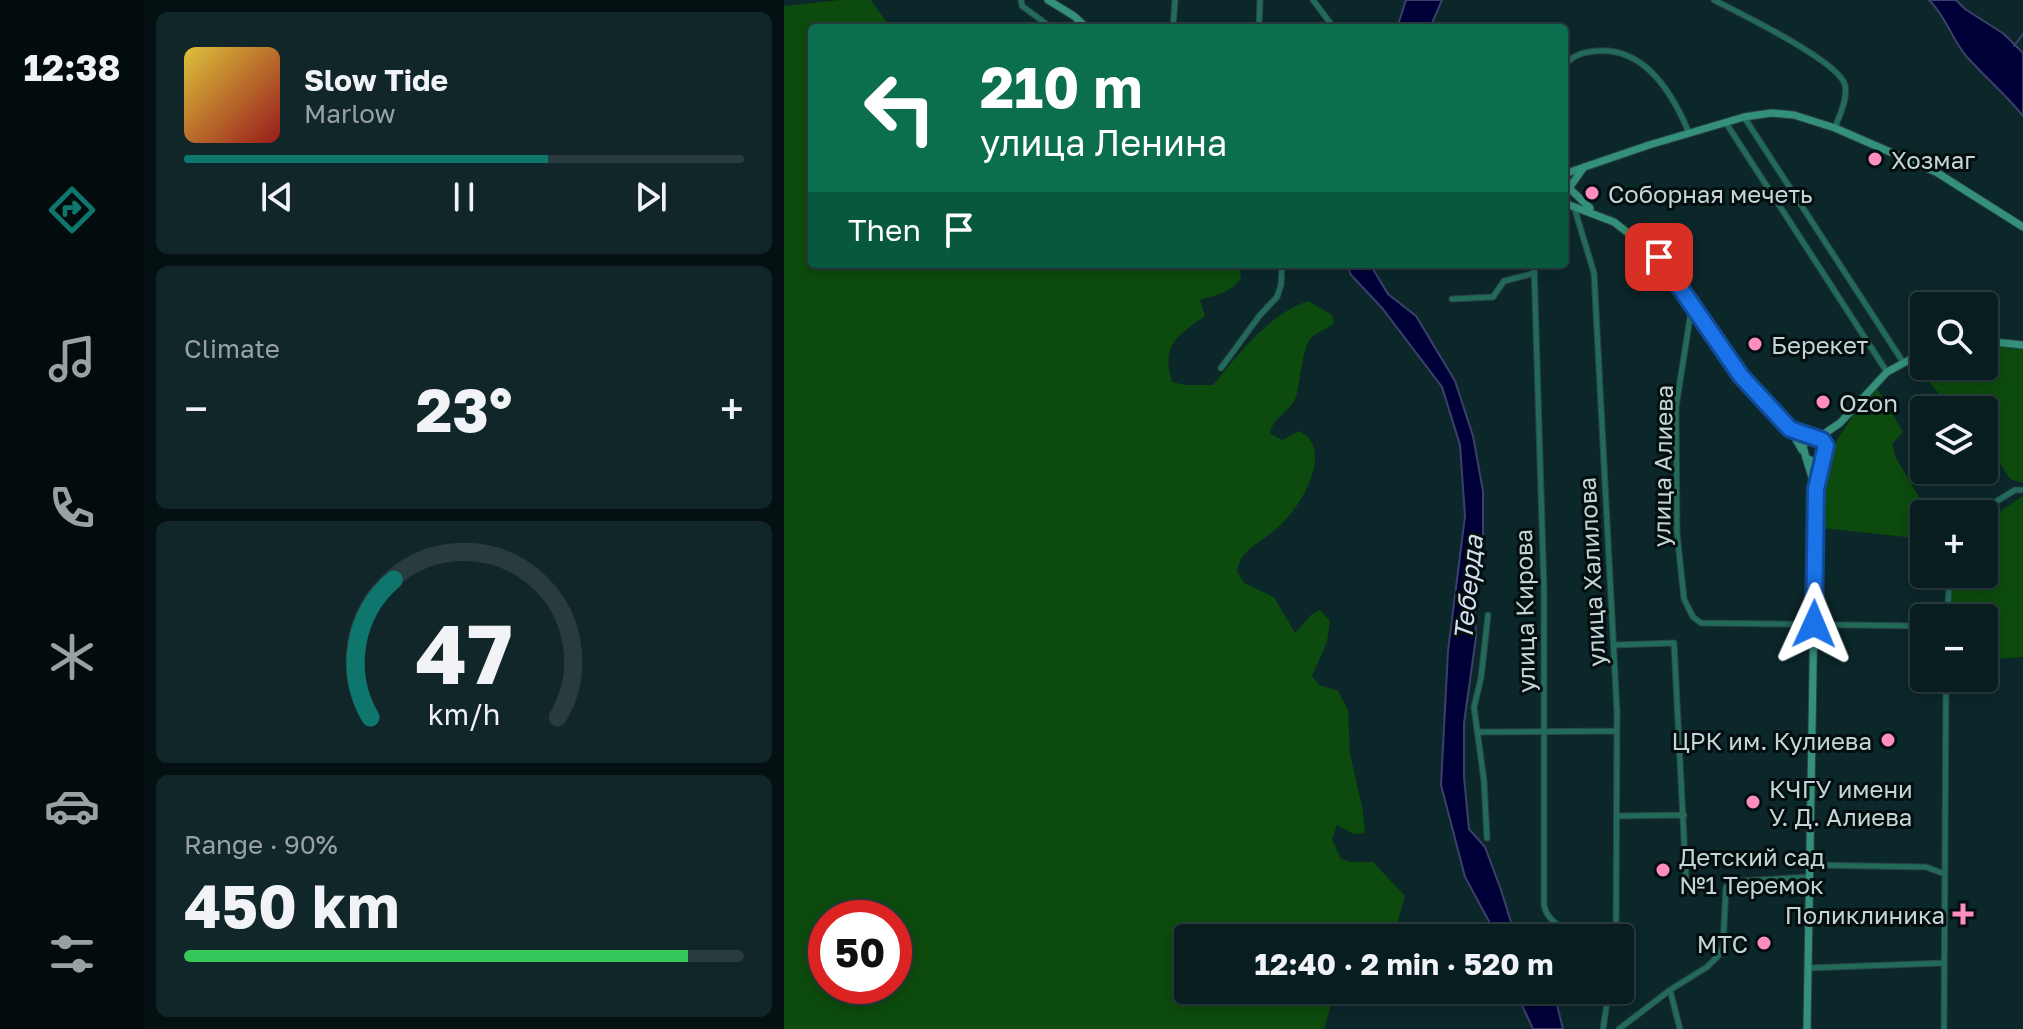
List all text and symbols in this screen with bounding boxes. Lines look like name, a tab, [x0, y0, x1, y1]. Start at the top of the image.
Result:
text: 12:38	[23, 46, 121, 89]
text: 210 m	[980, 53, 1142, 120]
icon: left	[848, 56, 952, 160]
text: Slow Tide	[304, 62, 448, 98]
text: Marlow	[304, 98, 396, 129]
text: улица Ленина	[980, 121, 1227, 164]
place label: Хозмаг	[1891, 145, 1975, 174]
marker: Хозмаг	[1866, 150, 1884, 168]
icon: previous	[255, 175, 299, 219]
icon: pause	[442, 175, 486, 219]
icon: next	[629, 175, 673, 219]
place label: Соборная мечеть	[1608, 179, 1813, 208]
icon: directions	[44, 182, 100, 238]
marker: Соборная мечеть	[1583, 184, 1601, 202]
icon: arrive	[937, 208, 981, 252]
text: Then	[848, 212, 921, 248]
pin	[1625, 223, 1693, 291]
icon: arrive	[1637, 235, 1681, 279]
map controls	[1910, 292, 1998, 692]
button: search	[1910, 292, 1998, 380]
place label: Берекет	[1771, 330, 1869, 359]
icon: music	[44, 331, 100, 387]
text: Climate	[184, 333, 280, 364]
marker: Берекет	[1746, 335, 1764, 353]
text: 23°	[416, 373, 512, 445]
text: −	[184, 382, 208, 435]
text: +	[720, 382, 744, 435]
street label: улица Алиева	[1646, 384, 1678, 548]
place label: Ozon	[1839, 388, 1898, 417]
marker: Ozon	[1814, 393, 1832, 411]
button: layers	[1910, 396, 1998, 484]
street label: улица Халилова	[1572, 477, 1610, 667]
icon: phone	[44, 480, 100, 536]
button: +	[1910, 500, 1998, 588]
street label: улица Кирова	[1508, 529, 1540, 693]
water label: Теберда	[1447, 532, 1489, 642]
position arrow	[1772, 582, 1856, 666]
text: 47	[415, 601, 513, 701]
button: −	[1910, 604, 1998, 692]
icon: climate	[44, 629, 100, 685]
text: km/h	[428, 697, 500, 731]
place label: ЦРК им. Кулиева	[1671, 726, 1872, 755]
marker: ЦРК им. Кулиева	[1879, 731, 1897, 749]
place label: КЧГУ имени У. Д. Алиева	[1769, 774, 1913, 831]
icon: car	[44, 778, 100, 834]
marker: КЧГУ имени У. Д. Алиева	[1744, 793, 1762, 811]
text: Range · 90%	[184, 829, 338, 860]
place label: Детский сад №1 Теремок	[1679, 842, 1825, 899]
marker: Детский сад №1 Теремок	[1654, 861, 1672, 879]
text: 450 km	[184, 869, 399, 941]
speed limit sign: 50	[808, 900, 912, 1004]
place label: Поликлиника	[1785, 900, 1945, 929]
marker: Поликлиника	[1952, 903, 1974, 925]
icon: filters	[44, 926, 100, 982]
place label: МТС	[1697, 929, 1748, 958]
marker: МТС	[1755, 934, 1773, 952]
text: 12:40 · 2 min · 520 m	[1254, 946, 1554, 982]

